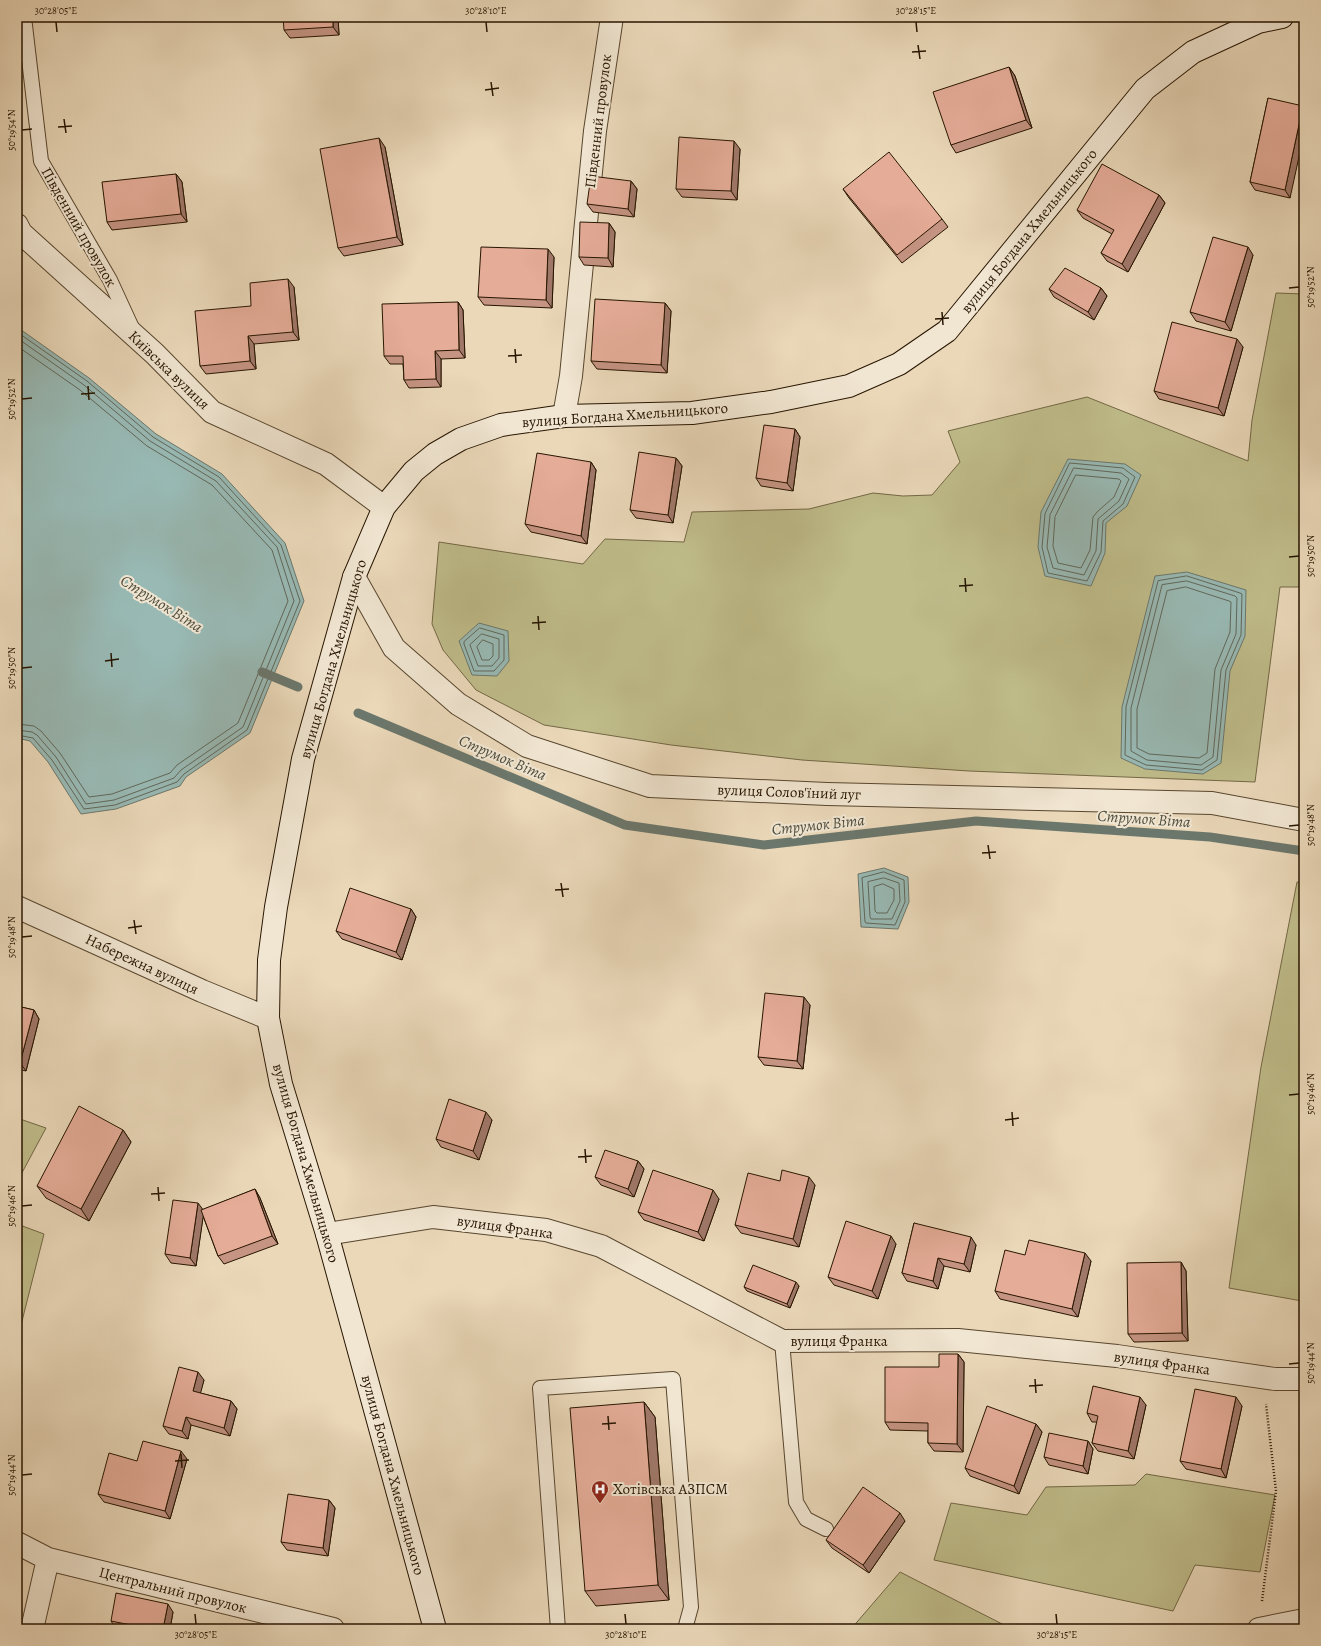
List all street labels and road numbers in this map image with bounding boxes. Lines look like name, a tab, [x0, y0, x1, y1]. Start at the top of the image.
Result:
street label: Південний провулок	[580, 53, 616, 189]
street label: вулиця Богдана Хмельницького	[956, 144, 1102, 318]
street label: Південний провулок	[37, 164, 121, 291]
street label: Київська вулиця	[124, 326, 214, 414]
street label: вулиця Богдана Хмельницького	[521, 398, 729, 432]
street label: вулиця Богдана Хмельницького	[295, 557, 371, 761]
street label: вулиця Солов'їний луг	[717, 779, 862, 805]
street label: Набережна вулиця	[82, 929, 202, 999]
street label: вулиця Богдана Хмельницького	[268, 1061, 344, 1265]
street label: вулиця Франка	[455, 1210, 555, 1244]
street label: вулиця Франка	[790, 1331, 888, 1351]
street label: вулиця Франка	[1112, 1346, 1212, 1380]
street label: вулиця Богдана Хмельницького	[357, 1373, 429, 1577]
street label: Центральний провулок	[97, 1562, 249, 1618]

